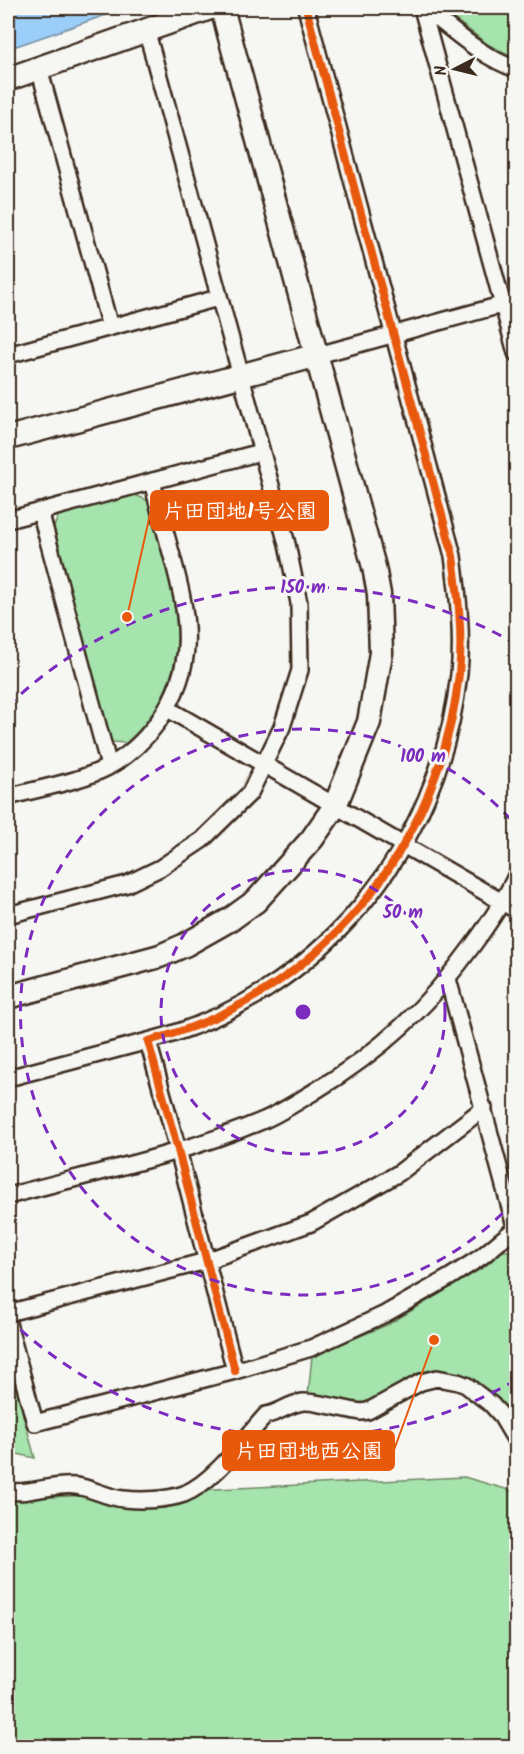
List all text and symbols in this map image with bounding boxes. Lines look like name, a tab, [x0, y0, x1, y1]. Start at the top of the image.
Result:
north arrow	[425, 39, 485, 99]
text: N	[429, 64, 455, 77]
callout: 片田団地1号公園	[151, 491, 328, 530]
text: 片田団地1号公園	[163, 496, 317, 529]
text: 150 m	[280, 574, 326, 603]
text: 100 m	[400, 743, 446, 772]
text: 50 m	[382, 899, 423, 928]
centre of rings	[293, 1002, 313, 1022]
callout: 片田団地西公園	[223, 1431, 394, 1470]
text: 片田団地西公園	[236, 1436, 383, 1469]

